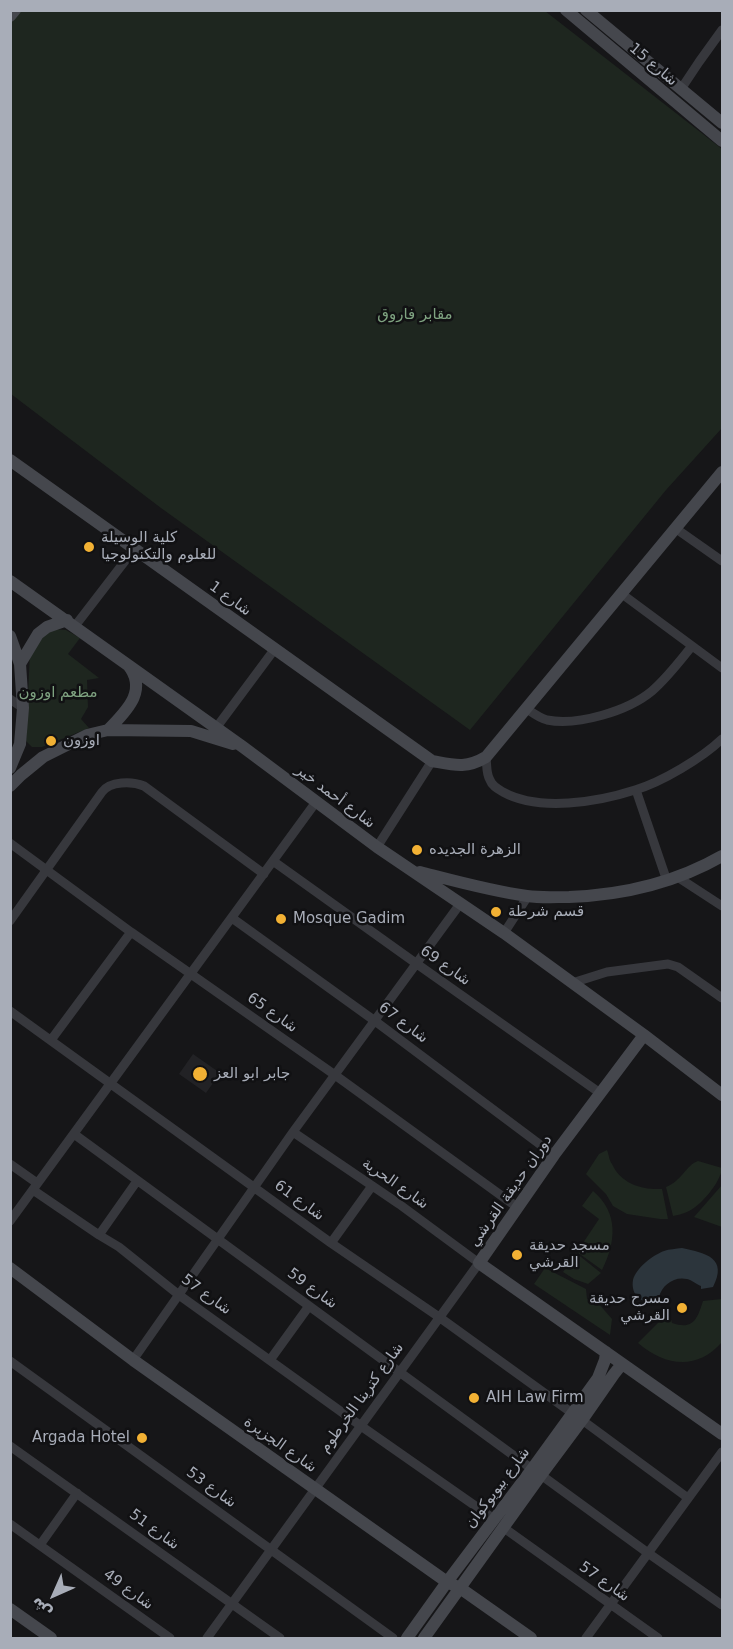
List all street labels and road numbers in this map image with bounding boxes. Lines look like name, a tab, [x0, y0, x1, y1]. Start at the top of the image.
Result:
street label: شارع 15	[625, 40, 681, 90]
street label: شارع 1	[205, 578, 255, 620]
street label: شارع أحمد خير	[292, 761, 378, 833]
street label: شارع 69	[416, 942, 474, 990]
street label: شارع 65	[243, 989, 301, 1037]
street label: شارع 67	[375, 999, 431, 1047]
street label: دوران حديقة القرشي	[466, 1132, 556, 1250]
street label: شارع الحرية	[358, 1155, 432, 1213]
street label: شارع 61	[271, 1177, 327, 1225]
street label: شارع 59	[284, 1265, 340, 1313]
street label: شارع 57	[178, 1271, 234, 1319]
street label: شارع كترينا الخرطوم	[316, 1339, 408, 1457]
street label: شارع الجزيرة	[240, 1413, 320, 1477]
street label: شارع بيويوكوان	[462, 1444, 534, 1532]
street label: شارع 53	[183, 1464, 239, 1512]
street label: شارع 51	[126, 1506, 182, 1554]
street label: شارع 57	[575, 1558, 633, 1606]
street label: شارع 49	[100, 1566, 156, 1614]

